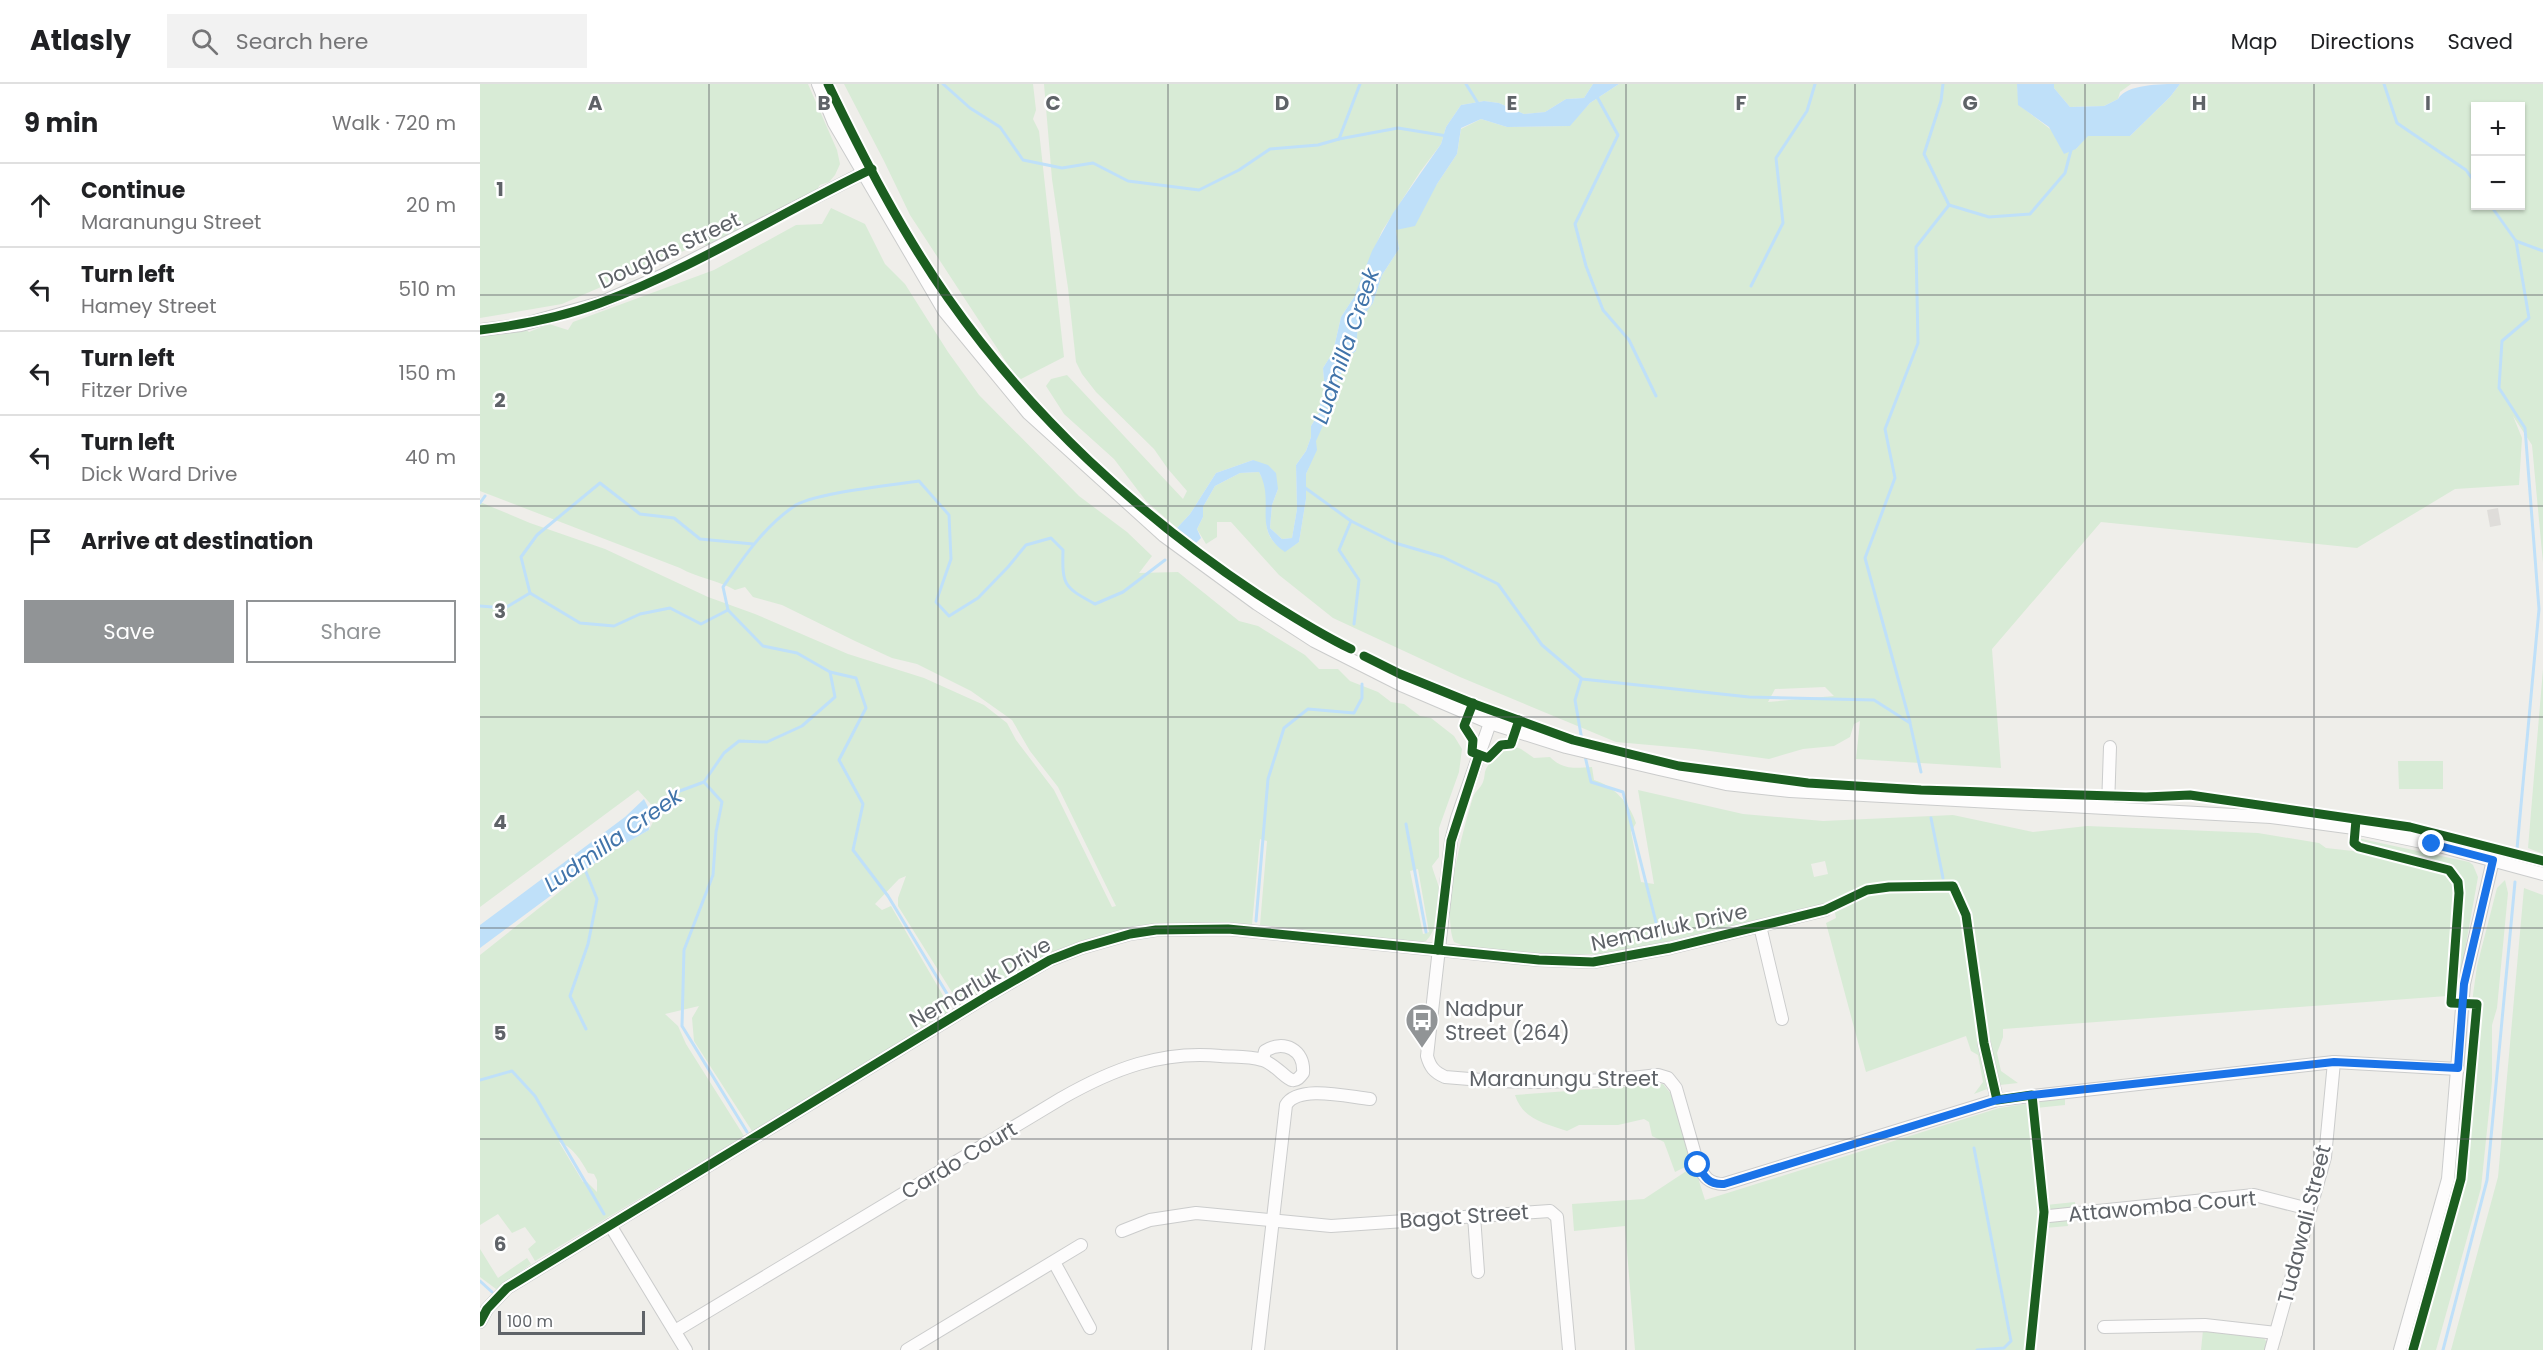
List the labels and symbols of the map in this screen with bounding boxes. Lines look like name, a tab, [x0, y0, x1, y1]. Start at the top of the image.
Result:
text: A	[588, 89, 603, 117]
text: B	[817, 89, 831, 117]
text: C	[1045, 89, 1061, 117]
text: D	[1275, 89, 1289, 117]
text: E	[1507, 89, 1517, 117]
text: F	[1736, 89, 1747, 117]
text: G	[1962, 89, 1978, 117]
text: H	[2192, 89, 2206, 117]
text: I	[2425, 89, 2431, 117]
text: 1	[496, 175, 504, 203]
street label: Douglas Street	[593, 204, 745, 296]
water label: Ludmilla Creek	[1305, 263, 1388, 428]
text: 2	[494, 386, 506, 414]
text: 3	[494, 597, 506, 625]
water label: Ludmilla Creek	[538, 780, 690, 899]
text: 4	[493, 808, 507, 836]
route end	[2418, 830, 2444, 856]
street label: Nemarluk Drive	[1588, 896, 1750, 958]
street label: Nemarluk Drive	[904, 930, 1056, 1034]
place label: Nadpur Street (264)	[1445, 994, 1570, 1047]
bus stop icon: Nadpur Street (264)	[1404, 1002, 1440, 1049]
text: 5	[494, 1019, 507, 1047]
street label: Maranungu Street	[1469, 1064, 1659, 1093]
street label: Cardo Court	[896, 1114, 1022, 1206]
street label: Tudawali Street	[2270, 1142, 2338, 1306]
route start	[1684, 1151, 1710, 1177]
street label: Attawomba Court	[2067, 1183, 2257, 1229]
street label: Bagot Street	[1398, 1197, 1530, 1235]
text: 6	[494, 1230, 506, 1258]
scale bar	[498, 1308, 645, 1336]

